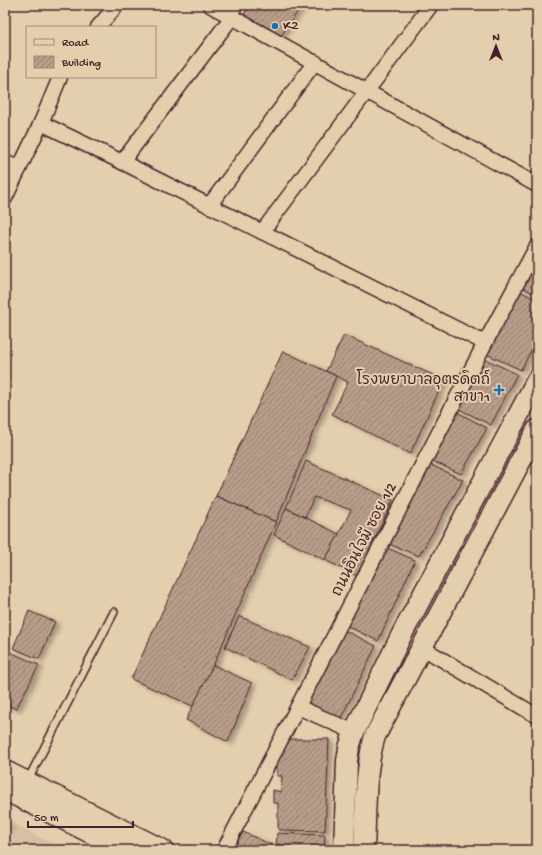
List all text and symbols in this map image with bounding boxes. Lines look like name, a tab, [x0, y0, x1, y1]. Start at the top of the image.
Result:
place label: K2	[283, 17, 299, 35]
marker: K2	[270, 21, 280, 31]
legend	[26, 26, 156, 78]
north arrow	[476, 26, 516, 66]
text: N	[492, 32, 500, 44]
text: Road	[62, 37, 89, 51]
text: Building	[61, 57, 101, 71]
place label: โรงพยาบาลอุตรดิตถ์ สาขา1	[356, 369, 490, 407]
marker: โรงพยาบาลอุตรดิตถ์ สาขา1	[493, 384, 505, 396]
street label: ถนนอินใจมี ซอย 1/2	[326, 479, 401, 600]
scale bar	[28, 803, 133, 829]
text: 50 m	[34, 812, 59, 826]

